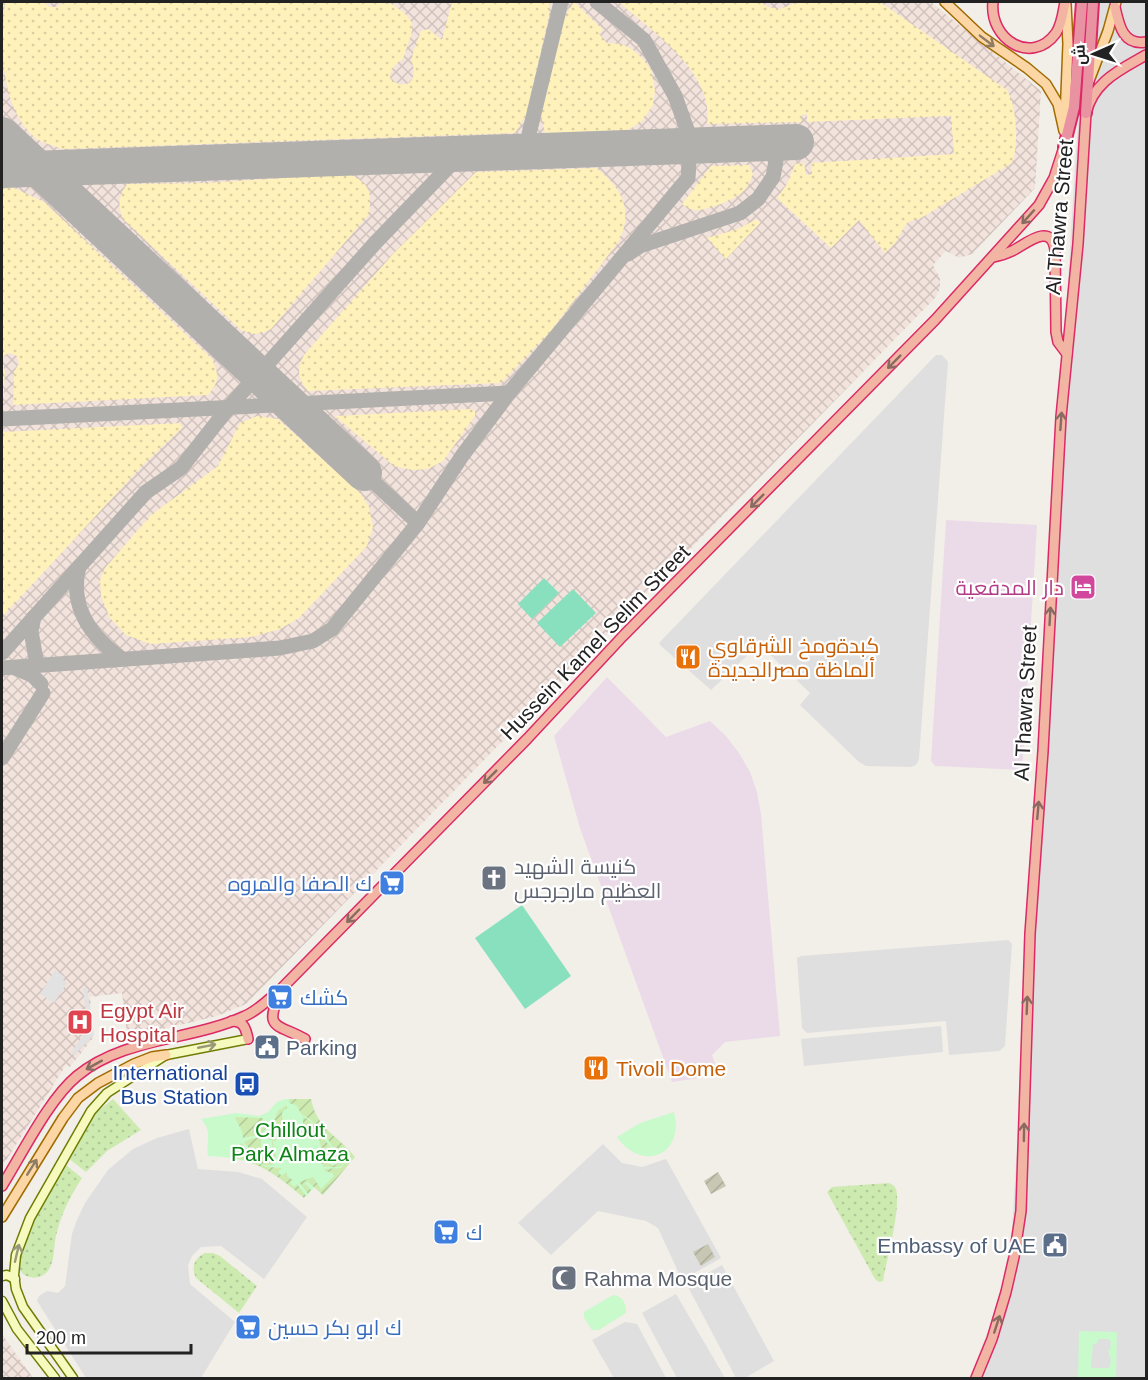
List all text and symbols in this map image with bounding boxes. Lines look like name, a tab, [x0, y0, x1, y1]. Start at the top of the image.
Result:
north arrow	[1064, 24, 1124, 84]
one-way arrow	[979, 35, 995, 48]
text: ش	[1070, 44, 1090, 65]
street label: Al Thawra Street	[1041, 138, 1077, 296]
one-way arrow	[1022, 209, 1036, 224]
one-way arrow	[886, 354, 901, 369]
one-way arrow	[1056, 412, 1067, 432]
one-way arrow	[749, 493, 764, 508]
street label: Hussein Kamel Selim Street	[496, 540, 694, 744]
hotel icon: دار المدفعية	[1068, 572, 1098, 602]
place label: دار المدفعية	[956, 576, 1064, 600]
one-way arrow	[1045, 606, 1056, 626]
street label: Al Thawra Street	[1009, 624, 1041, 782]
place label: كبدةومخ الشرقاوي ألماظة مصرالجديدة	[708, 634, 879, 682]
restaurant icon: كبدةومخ الشرقاوي ألماظة مصرالجديدة	[673, 642, 703, 672]
one-way arrow	[482, 769, 497, 784]
one-way arrow	[1033, 801, 1044, 821]
place label: كنيسة الشهيد العظيم مارجرجس	[514, 855, 661, 905]
church icon: كنيسة الشهيد العظيم مارجرجس	[479, 863, 509, 893]
supermarket icon: ك الصفا والمروه	[377, 868, 407, 898]
place label: ك الصفا والمروه	[228, 872, 372, 896]
one-way arrow	[346, 908, 360, 923]
supermarket icon: كشك	[265, 982, 295, 1012]
place label: كشك	[300, 986, 348, 1009]
one-way arrow	[1021, 996, 1033, 1016]
place label: Egypt Air Hospital	[100, 999, 184, 1046]
hospital icon: Egypt Air Hospital	[65, 1007, 95, 1037]
public building icon: Parking	[252, 1032, 282, 1062]
place label: Parking	[286, 1036, 357, 1059]
one-way arrow	[197, 1040, 216, 1051]
restaurant icon: Tivoli Dome	[581, 1053, 611, 1083]
place label: Tivoli Dome	[616, 1057, 726, 1080]
one-way arrow	[86, 1059, 103, 1071]
place label: International Bus Station	[112, 1061, 228, 1108]
bus stop icon: International Bus Station	[232, 1069, 262, 1099]
park label: Chillout Park Almaza	[231, 1118, 349, 1165]
one-way arrow	[1018, 1122, 1030, 1142]
one-way arrow	[27, 1159, 39, 1176]
supermarket icon: ك	[431, 1217, 461, 1247]
place label: ك	[466, 1221, 482, 1244]
public building icon: Embassy of UAE	[1040, 1230, 1070, 1260]
place label: Embassy of UAE	[877, 1234, 1036, 1257]
one-way arrow	[12, 1244, 24, 1263]
mosque icon: Rahma Mosque	[549, 1263, 579, 1293]
place label: Rahma Mosque	[584, 1267, 732, 1290]
supermarket icon: ك ابو بكر حسين	[233, 1312, 263, 1342]
one-way arrow	[992, 1315, 1003, 1334]
place label: ك ابو بكر حسين	[268, 1316, 402, 1341]
scale bar	[27, 1317, 190, 1355]
text: 200 m	[36, 1328, 86, 1348]

